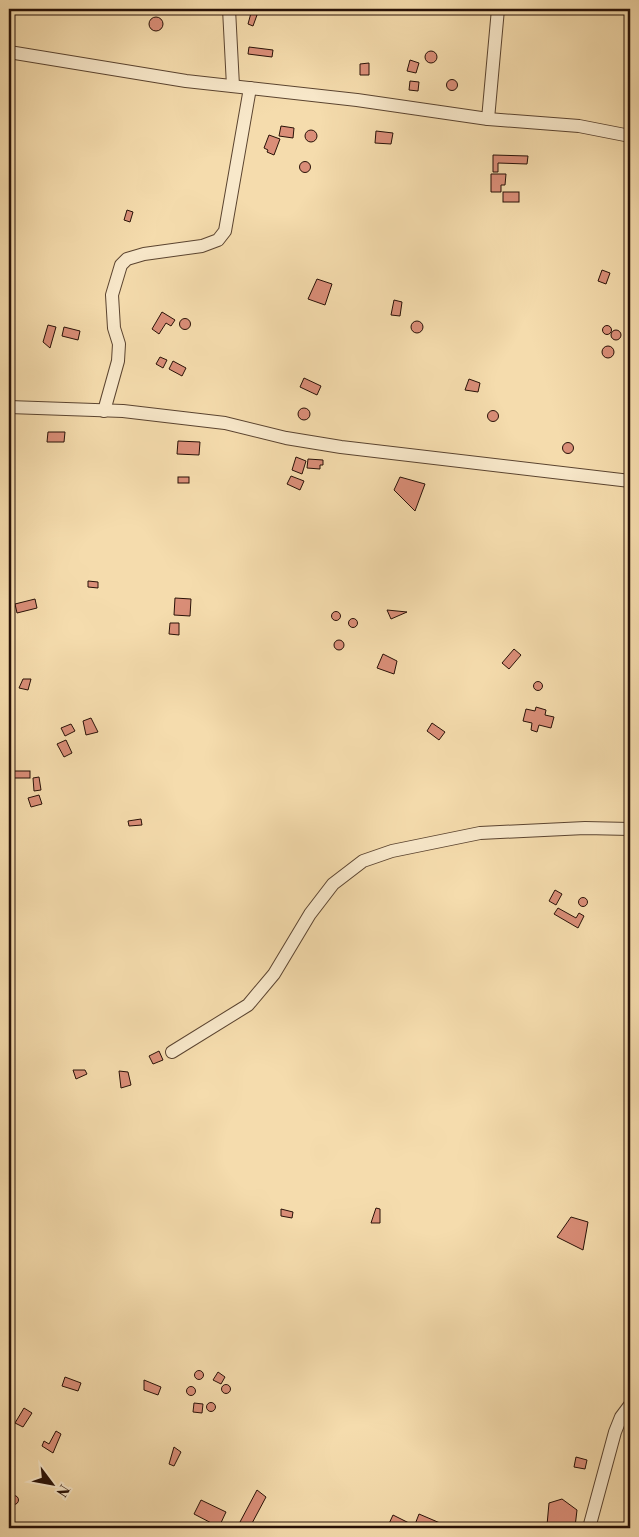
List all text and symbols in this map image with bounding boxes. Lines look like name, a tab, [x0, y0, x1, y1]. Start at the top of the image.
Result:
north arrow	[28, 1460, 78, 1510]
text: N	[52, 1481, 73, 1500]

